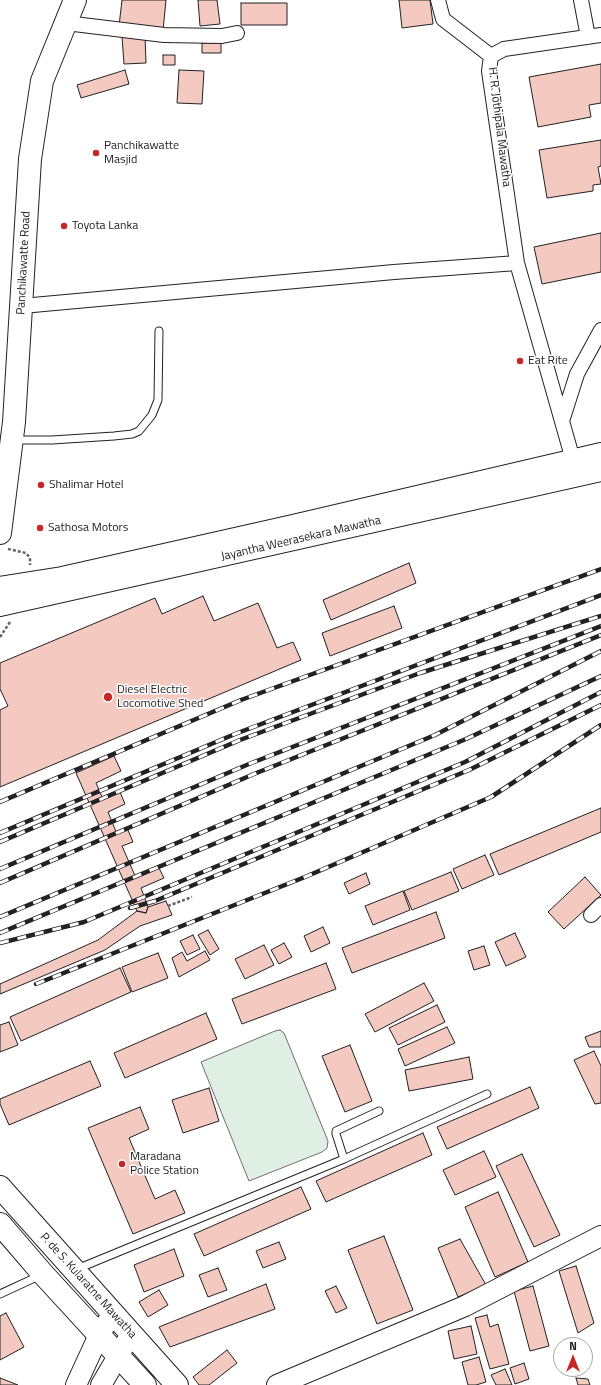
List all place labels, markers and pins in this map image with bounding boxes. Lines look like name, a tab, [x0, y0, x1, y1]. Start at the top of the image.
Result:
place label: Panchikawatte Masjid	[104, 139, 179, 167]
marker: Panchikawatte Masjid	[91, 148, 101, 158]
place label: Toyota Lanka	[72, 219, 138, 233]
marker: Toyota Lanka	[59, 221, 69, 231]
place label: Eat Rite	[528, 354, 568, 368]
marker: Eat Rite	[515, 356, 525, 366]
place label: Shalimar Hotel	[49, 478, 124, 492]
marker: Shalimar Hotel	[36, 480, 46, 490]
place label: Sathosa Motors	[48, 521, 128, 535]
marker: Sathosa Motors	[35, 523, 45, 533]
place label: Diesel Electric Locomotive Shed	[117, 683, 203, 711]
marker: Diesel Electric Locomotive Shed	[102, 691, 114, 703]
place label: Maradana Police Station	[130, 1150, 199, 1178]
marker: Maradana Police Station	[117, 1159, 127, 1169]

